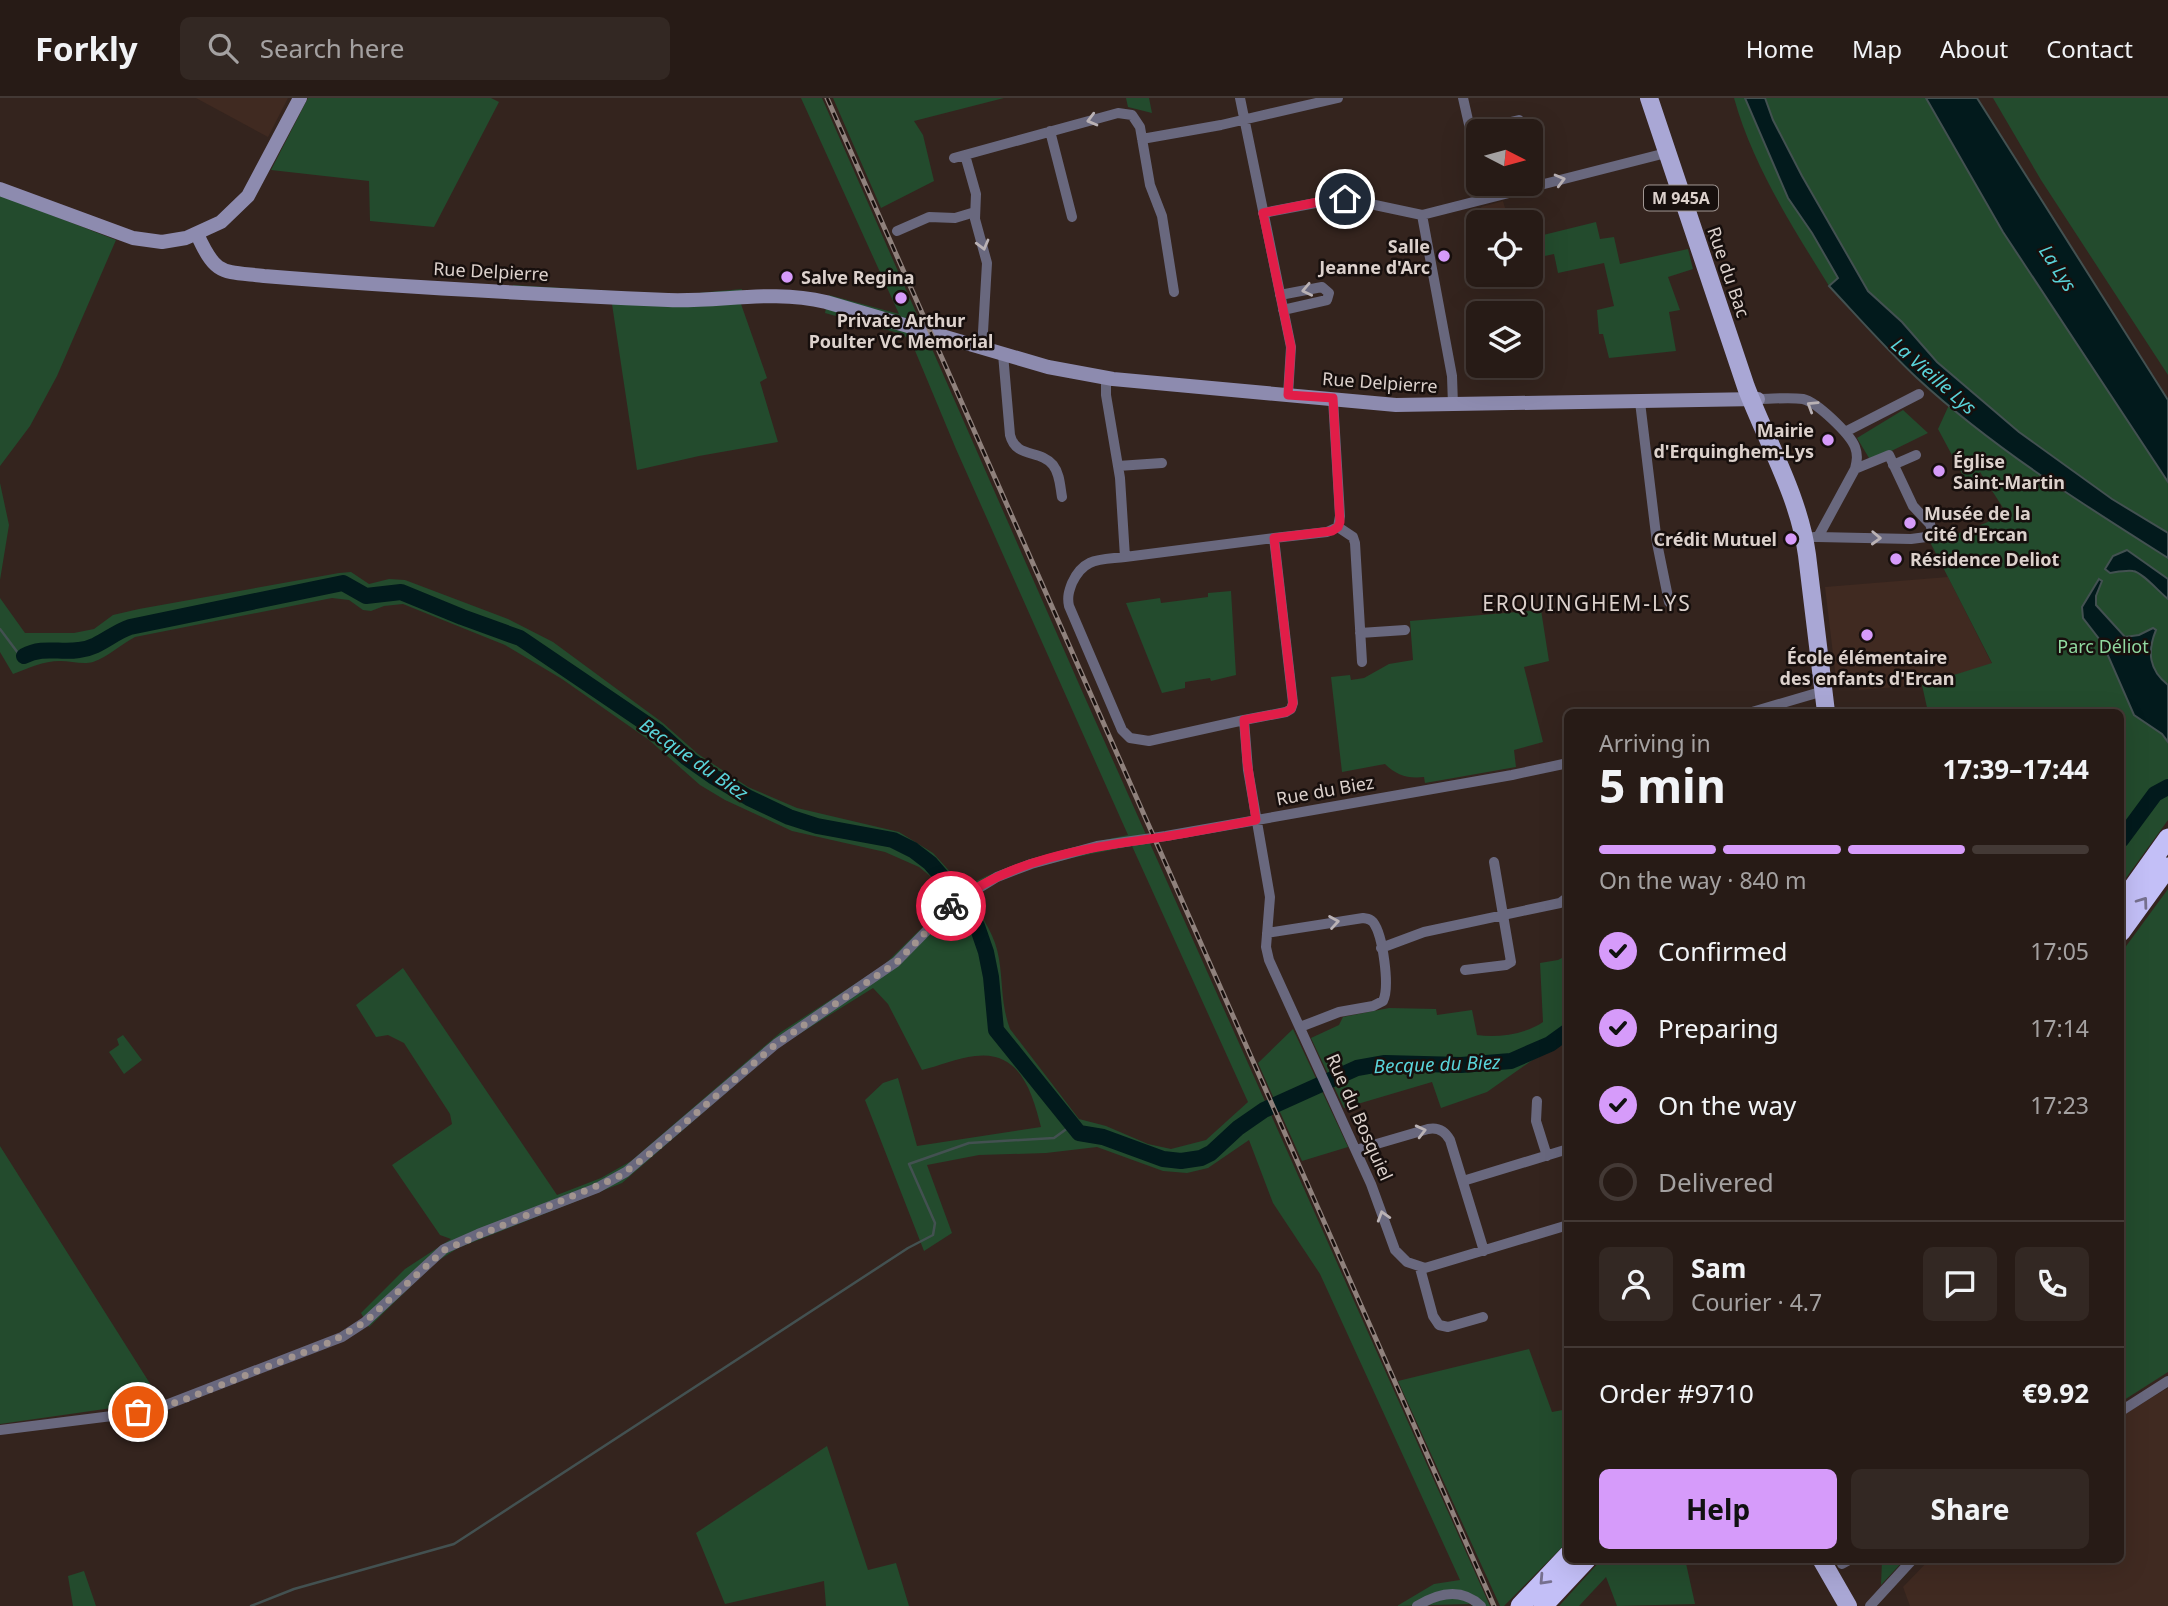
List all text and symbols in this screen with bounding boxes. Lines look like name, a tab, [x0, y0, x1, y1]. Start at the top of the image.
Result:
search box	[180, 17, 670, 80]
text: Forkly	[35, 26, 138, 71]
icon: search	[204, 29, 242, 67]
text: Search here	[260, 30, 404, 66]
text: Home	[1746, 32, 1814, 65]
text: Map	[1852, 32, 1902, 65]
text: About	[1940, 32, 2008, 65]
text: Contact	[2046, 32, 2133, 65]
one-way arrow	[1086, 112, 1098, 126]
north arrow	[1466, 119, 1544, 196]
map controls	[1466, 119, 1543, 378]
pin	[1315, 169, 1375, 229]
one-way arrow	[1554, 174, 1566, 189]
icon: home	[1326, 180, 1364, 218]
road number: M 945A	[1644, 186, 1718, 211]
button: locate	[1466, 210, 1543, 287]
street label: Rue du Bac	[1702, 223, 1756, 321]
place label: Salle Jeanne d'Arc	[1317, 234, 1430, 279]
one-way arrow	[974, 239, 989, 251]
water label: La Lys	[2033, 240, 2083, 296]
marker: Salle Jeanne d'Arc	[1436, 248, 1452, 264]
street label: Rue Delpierre	[433, 256, 549, 286]
place label: Salve Regina	[801, 265, 915, 289]
marker: Salve Regina	[779, 269, 795, 285]
one-way arrow	[1301, 281, 1313, 296]
marker: Private Arthur Poulter VC Memorial	[893, 290, 909, 306]
button: layers	[1466, 301, 1543, 378]
place label: Private Arthur Poulter VC Memorial	[809, 308, 993, 353]
water label: La Vieille Lys	[1886, 332, 1982, 420]
street label: Rue Delpierre	[1321, 366, 1439, 398]
one-way arrow	[1807, 401, 1820, 414]
place label: Mairie d'Erquinghem-Lys	[1653, 418, 1814, 463]
marker: Mairie d'Erquinghem-Lys	[1820, 432, 1836, 448]
place label: Église Saint-Martin	[1953, 449, 2065, 494]
marker: Église Saint-Martin	[1931, 463, 1947, 479]
place label: Musée de la cité d'Ercan	[1924, 501, 2031, 546]
marker: Musée de la cité d'Ercan	[1902, 515, 1918, 531]
place label: Crédit Mutuel	[1653, 527, 1777, 551]
marker: Crédit Mutuel	[1783, 531, 1799, 547]
one-way arrow	[1871, 531, 1882, 546]
place label: Résidence Deliot	[1910, 547, 2059, 571]
marker: Résidence Deliot	[1888, 551, 1904, 567]
district label: ERQUINGHEM-LYS	[1482, 589, 1692, 617]
marker: École élémentaire des enfants d'Ercan	[1859, 627, 1875, 643]
park label: Parc Déliot	[2057, 634, 2149, 658]
place label: École élémentaire des enfants d'Ercan	[1780, 645, 1954, 690]
water label: Becque du Biez	[635, 712, 754, 806]
text: Arriving in	[1599, 727, 1711, 759]
text: 17:39–17:44	[1942, 751, 2089, 787]
text: 5 min	[1599, 754, 1726, 816]
street label: Rue du Biez	[1274, 770, 1376, 810]
text: On the way · 840 m	[1599, 864, 1806, 896]
courier	[916, 871, 986, 941]
icon: bike	[932, 887, 970, 925]
one-way arrow	[2135, 897, 2147, 910]
one-way arrow	[1328, 915, 1340, 930]
icon: check	[1599, 932, 1637, 970]
text: Confirmed	[1658, 933, 1788, 969]
text: 17:05	[2030, 935, 2089, 967]
icon: check	[1599, 1009, 1637, 1047]
text: Preparing	[1658, 1010, 1779, 1046]
text: 17:14	[2030, 1012, 2089, 1044]
water label: Becque du Biez	[1373, 1049, 1501, 1079]
street label: Rue du Bosquiel	[1321, 1050, 1399, 1184]
icon: check	[1599, 1086, 1637, 1124]
text: On the way	[1658, 1087, 1796, 1123]
text: 17:23	[2030, 1089, 2089, 1121]
one-way arrow	[1415, 1125, 1427, 1139]
text: Delivered	[1658, 1164, 1774, 1200]
one-way arrow	[1376, 1211, 1391, 1223]
button: person	[1599, 1247, 1673, 1321]
button: chat	[1923, 1247, 1997, 1321]
button: phone	[2015, 1247, 2089, 1321]
text: Sam	[1691, 1250, 1746, 1286]
text: Courier · 4.7	[1691, 1286, 1822, 1318]
text: Order #9710	[1599, 1375, 1754, 1411]
text: €9.92	[2022, 1375, 2089, 1411]
pin	[108, 1382, 168, 1442]
icon: bag	[119, 1393, 157, 1431]
button: Help	[1599, 1469, 1837, 1549]
button: Share	[1851, 1469, 2089, 1549]
one-way arrow	[1540, 1572, 1553, 1585]

